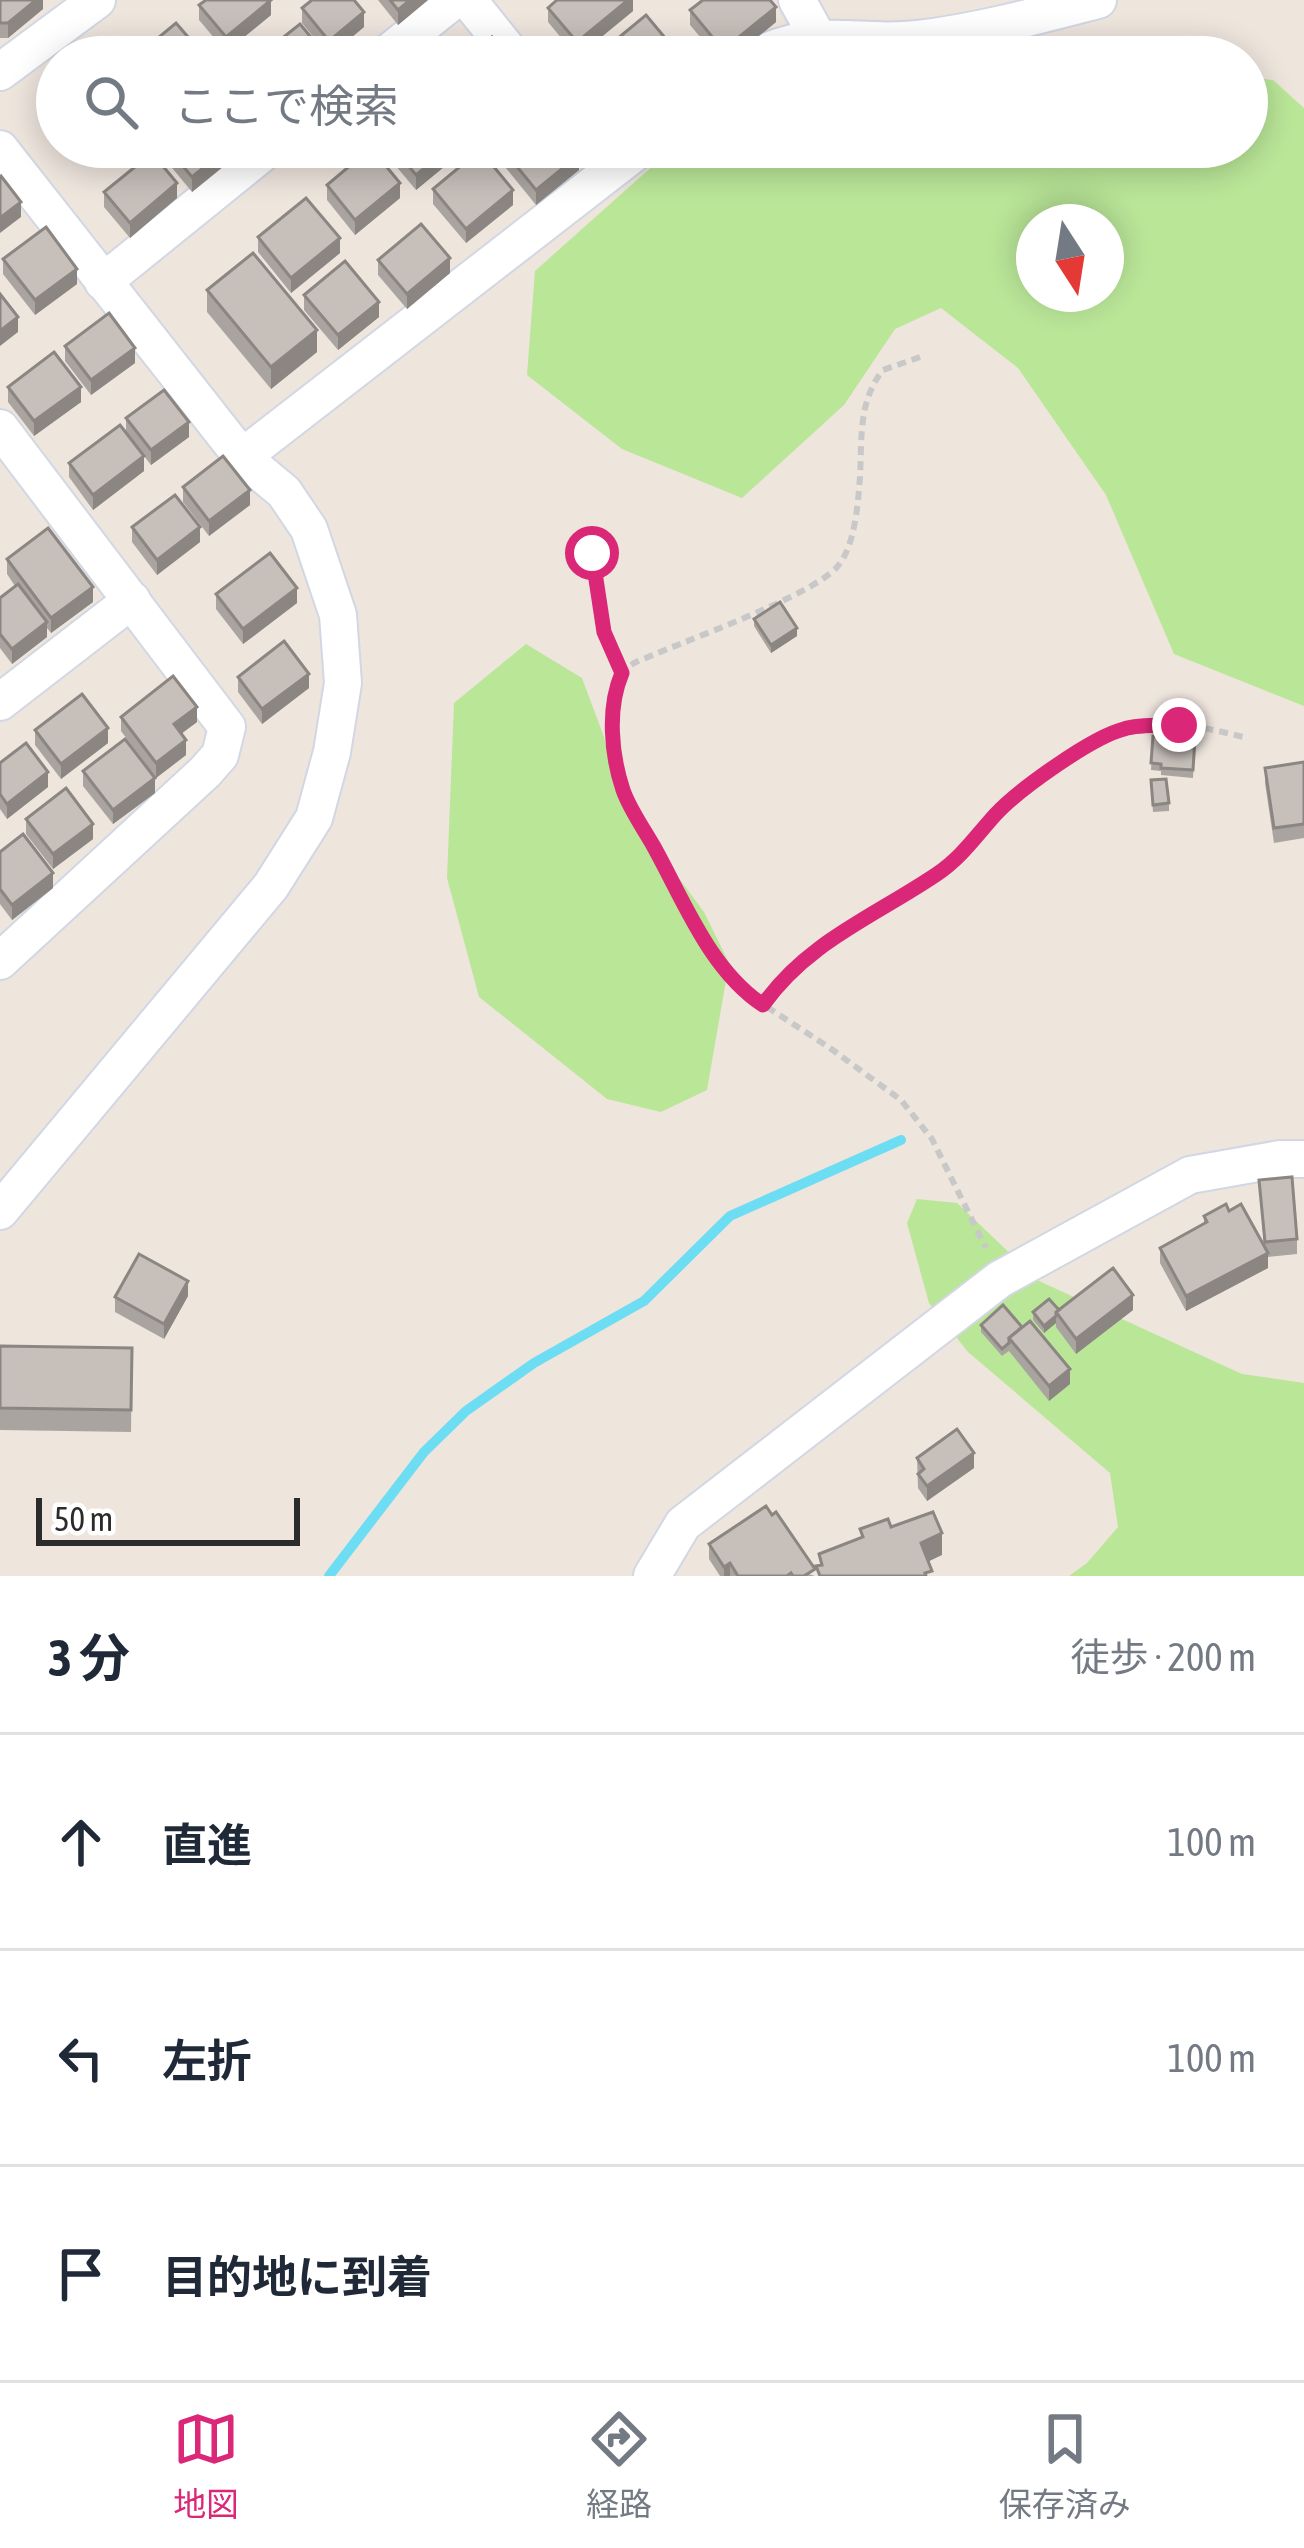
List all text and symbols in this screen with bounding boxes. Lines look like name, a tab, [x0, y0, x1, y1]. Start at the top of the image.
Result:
search box	[36, 36, 1268, 168]
icon: search	[78, 69, 144, 135]
text: ここで検索	[174, 80, 399, 132]
north arrow	[1016, 204, 1124, 312]
route start	[565, 526, 619, 580]
route end	[1152, 698, 1206, 752]
scale bar	[36, 1492, 300, 1545]
text: 50 m	[54, 1500, 113, 1538]
text: 3 分	[48, 1628, 130, 1687]
text: 徒歩 · 200 m	[1071, 1635, 1256, 1679]
icon: ahead	[48, 1809, 114, 1875]
text: 直進	[162, 1819, 252, 1871]
text: 100 m	[1168, 1820, 1256, 1864]
icon: left	[48, 2025, 114, 2091]
text: 左折	[162, 2035, 252, 2087]
text: 100 m	[1168, 2036, 1256, 2080]
icon: arrive	[48, 2241, 114, 2307]
text: 目的地に到着	[162, 2251, 432, 2303]
tab: 地図	[173, 2406, 239, 2526]
tab: 経路	[586, 2406, 652, 2526]
tab: 保存済み	[999, 2406, 1131, 2526]

